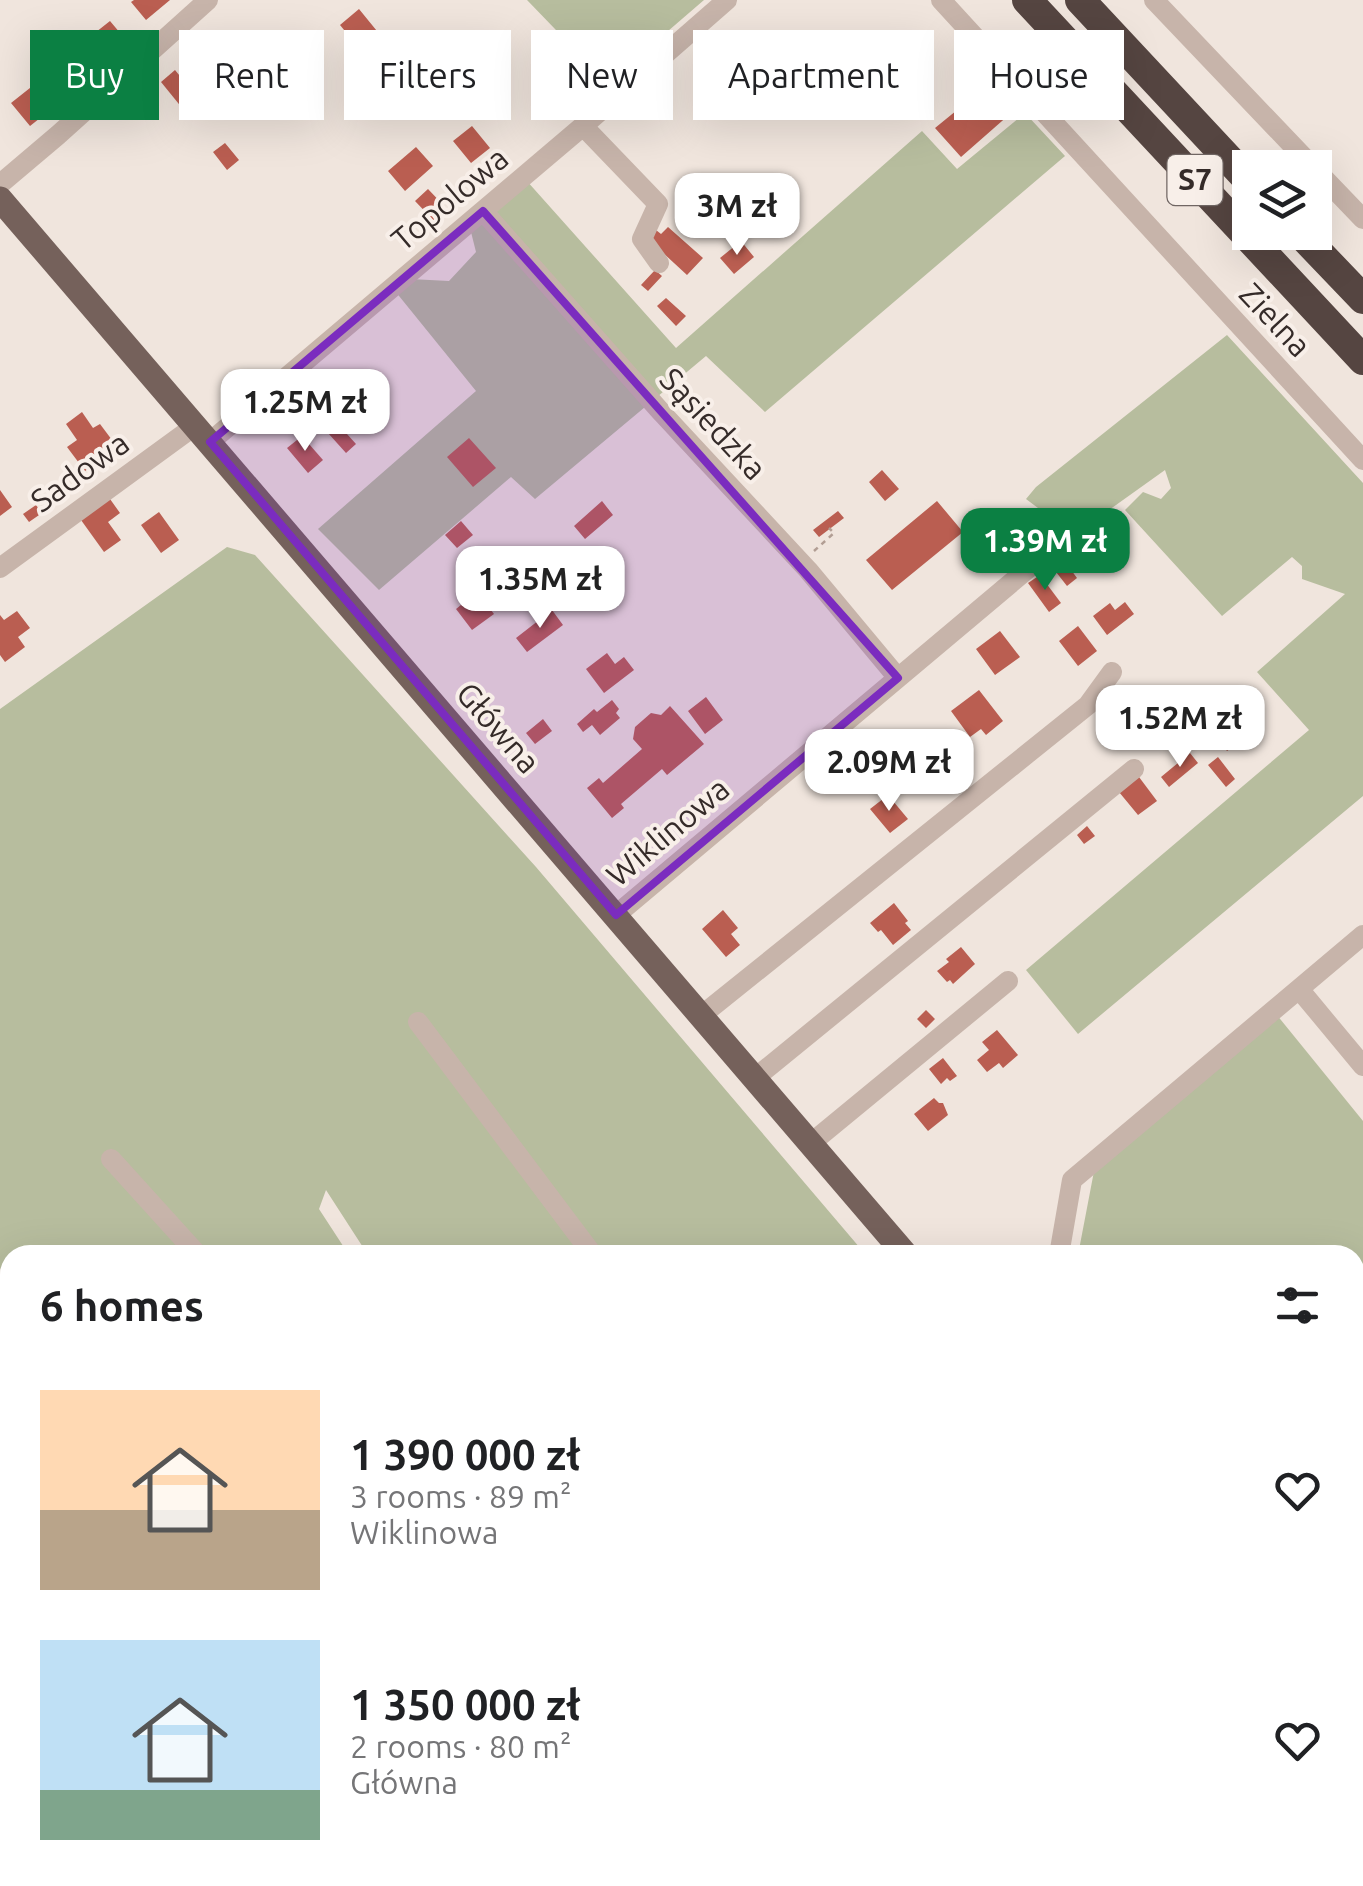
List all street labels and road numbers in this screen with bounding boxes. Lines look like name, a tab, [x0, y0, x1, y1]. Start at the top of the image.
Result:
street label: Topolowa	[384, 139, 515, 257]
road number: S7	[1168, 155, 1222, 205]
street label: Zielna	[1233, 275, 1319, 363]
street label: Sąsiedzka	[653, 360, 774, 486]
street label: Sadowa	[24, 424, 135, 519]
street label: Główna	[450, 675, 548, 780]
street label: Wiklinowa	[599, 770, 736, 893]

